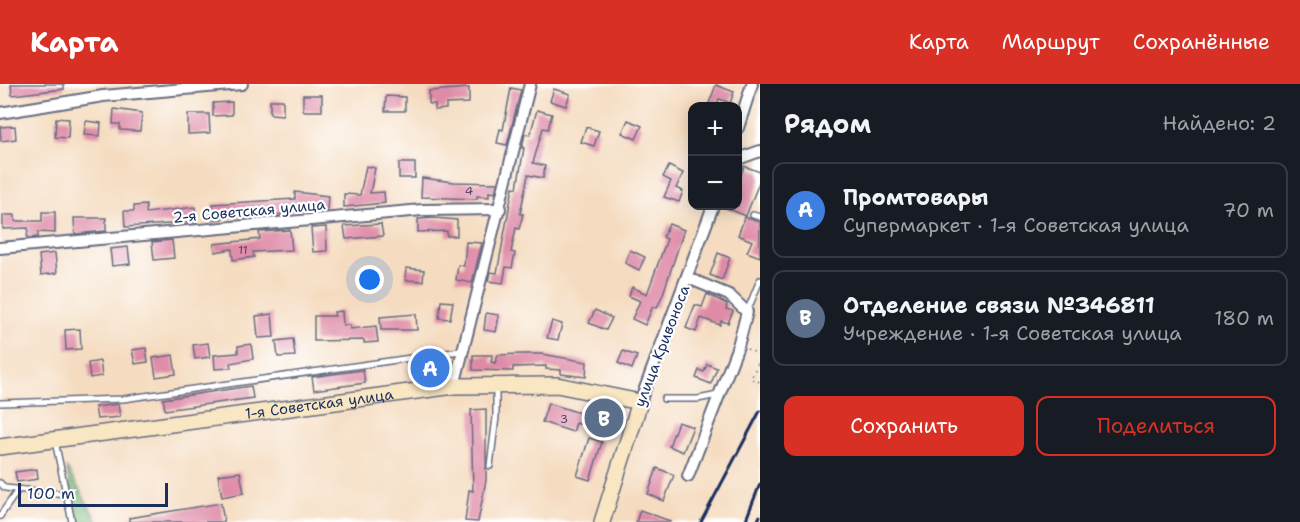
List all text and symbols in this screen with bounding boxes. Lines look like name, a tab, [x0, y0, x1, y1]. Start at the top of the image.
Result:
text: Карта	[30, 23, 119, 61]
text: Карта	[909, 28, 969, 56]
text: Маршрут	[1002, 28, 1100, 56]
text: Сохранённые	[1133, 28, 1270, 56]
map controls	[688, 102, 742, 210]
button: +	[688, 102, 742, 156]
text: Рядом	[784, 106, 871, 141]
text: Найдено: 2	[1163, 110, 1276, 136]
button: −	[688, 156, 742, 210]
house number: 4	[465, 183, 473, 199]
text: Промтовары	[843, 183, 989, 212]
street label: 2-я Советская улица	[172, 194, 327, 228]
text: A	[798, 197, 813, 223]
text: 70 m	[1222, 197, 1274, 223]
text: Супермаркет · 1-я Советская улица	[843, 212, 1189, 238]
house number: 11	[238, 242, 248, 258]
your location	[355, 265, 384, 294]
street label: улица Кривоноса	[630, 282, 695, 410]
text: Отделение связи №346811	[843, 291, 1155, 320]
text: B	[799, 305, 812, 331]
text: 180 m	[1214, 305, 1274, 331]
text: Учреждение · 1-я Советская улица	[843, 320, 1182, 346]
pin: A	[410, 346, 450, 390]
street label: 1-я Советская улица	[244, 384, 395, 424]
pin: B	[584, 396, 624, 440]
button: Сохранить	[784, 396, 1024, 456]
button: Поделиться	[1036, 396, 1276, 456]
house number: 3	[560, 411, 568, 427]
scale bar	[18, 480, 168, 508]
text: 100 m	[27, 483, 75, 504]

